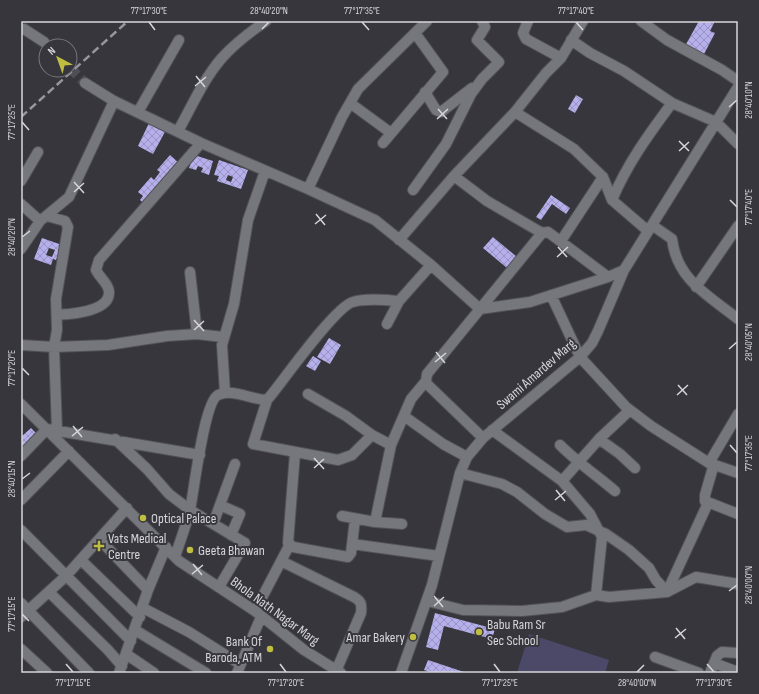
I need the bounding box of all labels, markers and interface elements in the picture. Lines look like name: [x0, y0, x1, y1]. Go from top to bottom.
text: 77°17'30"E: [131, 5, 167, 17]
text: 28°40'20"N: [250, 5, 288, 17]
text: 77°17'35"E: [344, 5, 380, 17]
text: 77°17'40"E: [558, 5, 594, 17]
north arrow: [38, 38, 78, 78]
text: N: [45, 44, 58, 58]
text: 28°40'10"N: [743, 81, 755, 119]
text: 77°17'25"E: [6, 104, 18, 140]
text: 77°17'40"E: [743, 189, 755, 225]
text: 28°40'20"N: [6, 218, 18, 256]
text: 28°40'05"N: [743, 323, 755, 361]
street label: Swami Amardev Marg: [493, 335, 579, 413]
text: 77°17'20"E: [6, 350, 18, 386]
text: 77°17'35"E: [743, 435, 755, 471]
text: 28°40'15"N: [6, 461, 18, 497]
place label: Optical Palace: [151, 510, 217, 527]
marker: Optical Palace: [138, 513, 148, 523]
place label: Vats Medical Centre: [108, 530, 166, 563]
marker: Vats Medical Centre: [93, 540, 105, 552]
place label: Geeta Bhawan: [198, 542, 265, 559]
marker: Geeta Bhawan: [185, 545, 195, 555]
text: 28°40'00"N: [743, 566, 755, 604]
street label: Bhola Nath Nagar Marg: [227, 573, 323, 649]
text: 77°17'15"E: [6, 596, 18, 632]
place label: Babu Ram Sr Sec School: [487, 616, 545, 649]
marker: Babu Ram Sr Sec School: [474, 627, 484, 637]
place label: Amar Bakery: [345, 629, 406, 646]
marker: Amar Bakery: [408, 632, 418, 642]
place label: Bank Of Baroda, ATM: [205, 633, 263, 666]
marker: Bank Of Baroda, ATM: [265, 644, 275, 654]
text: 77°17'15"E: [55, 677, 91, 689]
text: 77°17'20"E: [268, 677, 304, 689]
text: 77°17'25"E: [482, 677, 518, 689]
text: 28°40'00"N: [618, 677, 656, 689]
text: 77°17'30"E: [696, 677, 732, 689]

